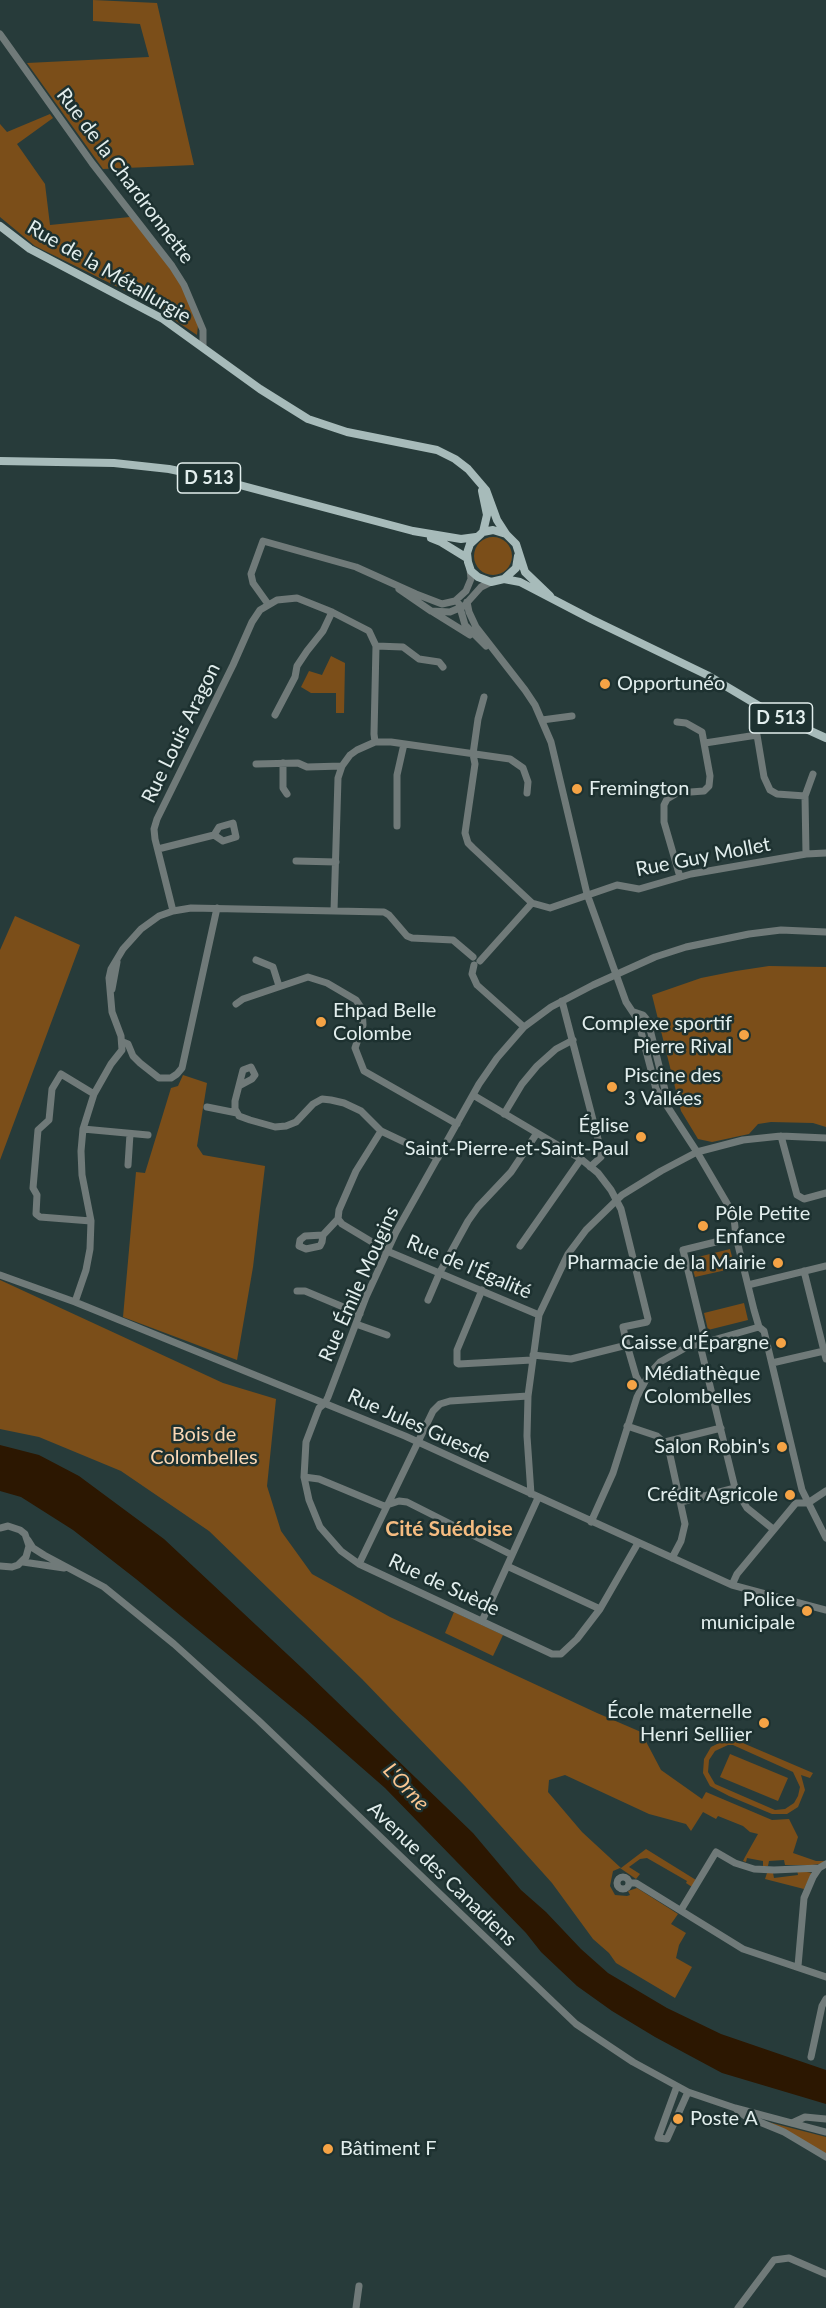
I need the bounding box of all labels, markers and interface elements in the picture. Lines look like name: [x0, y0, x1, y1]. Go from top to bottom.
street label: Rue de la Chardronnette: [51, 84, 199, 268]
street label: Rue de la Métallurgie: [23, 215, 195, 329]
road number: D 513: [178, 463, 240, 493]
street label: Rue Louis Aragon: [137, 659, 225, 807]
place label: Opportunéo: [617, 672, 725, 696]
marker: Opportunéo: [598, 677, 612, 691]
road number: D 513: [750, 703, 812, 733]
place label: Fremington: [589, 777, 689, 801]
marker: Fremington: [570, 782, 584, 796]
street label: Rue Guy Mollet: [634, 832, 772, 882]
place label: Ehpad Belle Colombe: [333, 999, 436, 1046]
place label: Complexe sportif Pierre Rival: [582, 1012, 732, 1059]
marker: Ehpad Belle Colombe: [314, 1015, 328, 1029]
marker: Complexe sportif Pierre Rival: [737, 1028, 751, 1042]
place label: Piscine des 3 Vallées: [624, 1064, 721, 1111]
marker: Piscine des 3 Vallées: [605, 1080, 619, 1094]
place label: Église Saint-Pierre-et-Saint-Paul: [405, 1114, 629, 1161]
marker: Église Saint-Pierre-et-Saint-Paul: [634, 1130, 648, 1144]
place label: Pôle Petite Enfance: [715, 1202, 810, 1249]
street label: Rue Émile Mougins: [314, 1203, 404, 1365]
marker: Pôle Petite Enfance: [696, 1219, 710, 1233]
street label: Rue de l'Égalité: [403, 1230, 535, 1304]
place label: Pharmacie de la Mairie: [567, 1251, 766, 1275]
marker: Pharmacie de la Mairie: [771, 1256, 785, 1270]
place label: Caisse d'Épargne: [621, 1331, 769, 1355]
marker: Caisse d'Épargne: [774, 1336, 788, 1350]
place label: Médiathèque Colombelles: [644, 1362, 760, 1409]
marker: Médiathèque Colombelles: [625, 1378, 639, 1392]
street label: Rue Jules Guesde: [344, 1384, 494, 1468]
park label: Bois de Colombelles: [150, 1423, 258, 1470]
place label: Salon Robin's: [654, 1435, 770, 1459]
marker: Salon Robin's: [775, 1440, 789, 1454]
place label: Crédit Agricole: [647, 1483, 778, 1507]
marker: Crédit Agricole: [783, 1488, 797, 1502]
district label: Cité Suédoise: [385, 1516, 513, 1542]
street label: Rue de Suède: [385, 1549, 503, 1621]
place label: Police municipale: [701, 1588, 795, 1635]
marker: Police municipale: [800, 1604, 814, 1618]
place label: École maternelle Henri Selliier: [607, 1700, 752, 1747]
marker: École maternelle Henri Selliier: [757, 1716, 771, 1730]
water label: L'Orne: [378, 1758, 434, 1816]
street label: Avenue des Canadiens: [363, 1797, 521, 1951]
place label: Poste A: [690, 2107, 758, 2131]
marker: Poste A: [671, 2112, 685, 2126]
place label: Bâtiment F: [340, 2137, 437, 2161]
marker: Bâtiment F: [321, 2142, 335, 2156]

